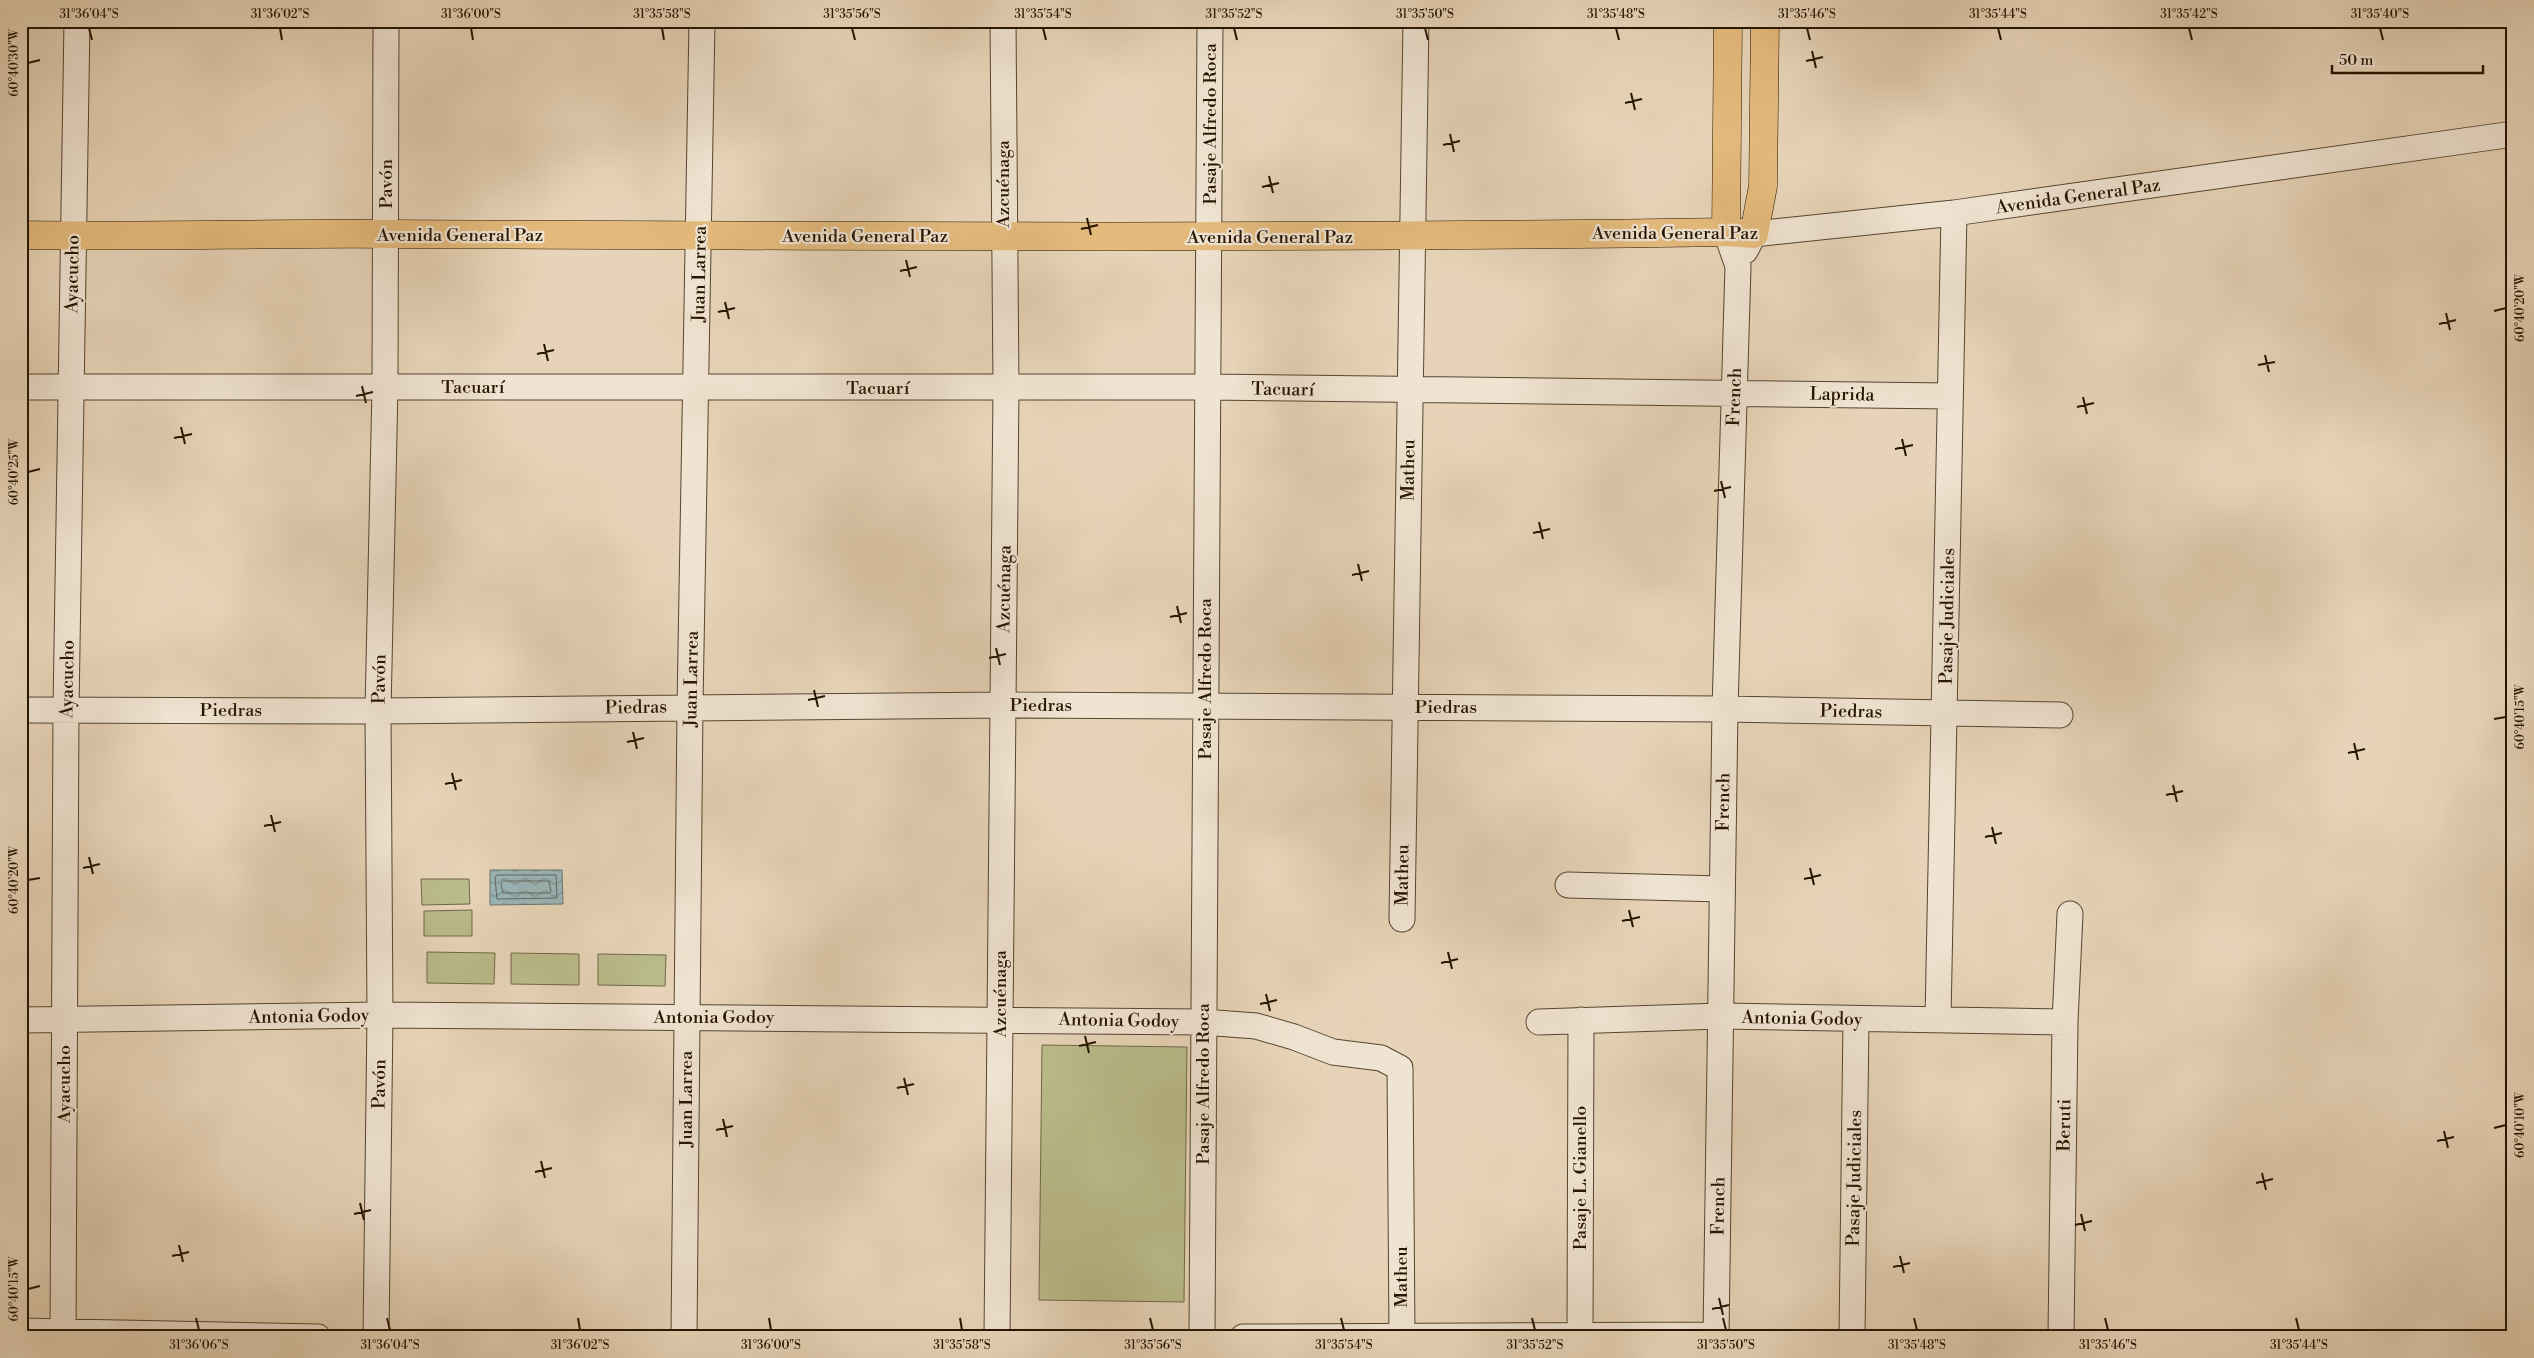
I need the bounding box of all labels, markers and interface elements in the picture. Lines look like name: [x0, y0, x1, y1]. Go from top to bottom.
text: 31°36'04"S: [59, 7, 119, 22]
text: 31°36'02"S: [251, 7, 309, 22]
text: 31°36'00"S: [441, 7, 501, 22]
text: 31°35'58"S: [633, 7, 691, 22]
text: 31°35'56"S: [823, 7, 881, 22]
text: 31°35'54"S: [1014, 7, 1072, 22]
text: 31°35'52"S: [1206, 7, 1263, 22]
text: 31°35'50"S: [1396, 7, 1454, 22]
text: 31°35'48"S: [1587, 7, 1645, 22]
text: 31°35'46"S: [1778, 7, 1836, 22]
text: 31°35'44"S: [1969, 7, 2027, 22]
text: 31°35'42"S: [2160, 7, 2218, 22]
text: 31°35'40"S: [2351, 7, 2409, 22]
text: 60°40'30"W: [7, 28, 22, 97]
street label: Pasaje Alfredo Roca: [1199, 42, 1222, 205]
scale bar: [2332, 42, 2483, 74]
text: 50 m: [2339, 51, 2373, 70]
street label: Azcuénaga: [992, 139, 1015, 229]
street label: Pavón: [375, 159, 398, 209]
street label: Avenida General Paz: [1993, 174, 2162, 220]
street label: Avenida General Paz: [1591, 222, 1758, 245]
street label: Avenida General Paz: [376, 224, 543, 247]
street label: Juan Larrea: [687, 225, 712, 323]
street label: Avenida General Paz: [781, 225, 948, 248]
street label: Avenida General Paz: [1186, 226, 1353, 249]
street label: Ayacucho: [60, 235, 85, 314]
text: 60°40'20"W: [2513, 273, 2528, 342]
street label: French: [1722, 367, 1747, 427]
street label: Tacuarí: [441, 376, 506, 399]
street label: Tacuarí: [846, 377, 911, 400]
street label: Tacuarí: [1251, 377, 1316, 402]
street label: Laprida: [1809, 382, 1875, 407]
text: 60°40'25"W: [7, 438, 22, 505]
street label: Matheu: [1396, 438, 1421, 501]
street label: Azcuénaga: [992, 544, 1017, 634]
street label: Pasaje Judiciales: [1935, 547, 1960, 685]
street label: Pasaje Alfredo Roca: [1194, 597, 1217, 760]
street label: Juan Larrea: [679, 630, 704, 728]
street label: Ayacucho: [55, 640, 80, 719]
street label: Pavón: [368, 654, 391, 704]
text: 60°40'15"W: [2513, 683, 2528, 749]
street label: Piedras: [1010, 694, 1072, 717]
street label: Piedras: [605, 695, 667, 720]
street label: Piedras: [1415, 696, 1477, 719]
street label: Piedras: [200, 699, 262, 722]
street label: Piedras: [1820, 699, 1882, 724]
street label: French: [1711, 772, 1736, 832]
street label: Matheu: [1390, 843, 1415, 906]
text: 60°40'20"W: [7, 845, 22, 914]
street label: Azcuénaga: [989, 949, 1012, 1039]
street label: Pasaje Alfredo Roca: [1192, 1002, 1215, 1165]
street label: Antonia Godoy: [247, 1004, 370, 1029]
street label: Antonia Godoy: [653, 1006, 775, 1029]
street label: Antonia Godoy: [1740, 1006, 1863, 1031]
street label: Antonia Godoy: [1057, 1008, 1180, 1033]
street label: Ayacucho: [53, 1045, 76, 1124]
street label: Juan Larrea: [675, 1050, 698, 1148]
street label: Pavón: [368, 1059, 391, 1109]
text: 60°40'10"W: [2513, 1091, 2528, 1158]
street label: Beruti: [2053, 1098, 2076, 1153]
street label: Pasaje L. Gianello: [1569, 1106, 1592, 1250]
street label: Pasaje Judiciales: [1842, 1109, 1867, 1247]
street label: French: [1706, 1176, 1731, 1236]
street label: Matheu: [1390, 1245, 1413, 1308]
text: 60°40'15"W: [7, 1255, 22, 1321]
text: 31°36'06"S: [169, 1338, 229, 1353]
text: 31°36'04"S: [360, 1338, 420, 1353]
text: 31°36'02"S: [551, 1338, 609, 1353]
text: 31°36'00"S: [741, 1338, 801, 1353]
text: 31°35'58"S: [933, 1338, 991, 1353]
text: 31°35'56"S: [1124, 1338, 1182, 1353]
text: 31°35'54"S: [1315, 1338, 1373, 1353]
text: 31°35'52"S: [1507, 1338, 1564, 1353]
text: 31°35'50"S: [1697, 1338, 1755, 1353]
text: 31°35'48"S: [1888, 1338, 1946, 1353]
text: 31°35'46"S: [2079, 1338, 2137, 1353]
text: 31°35'44"S: [2270, 1338, 2328, 1353]

